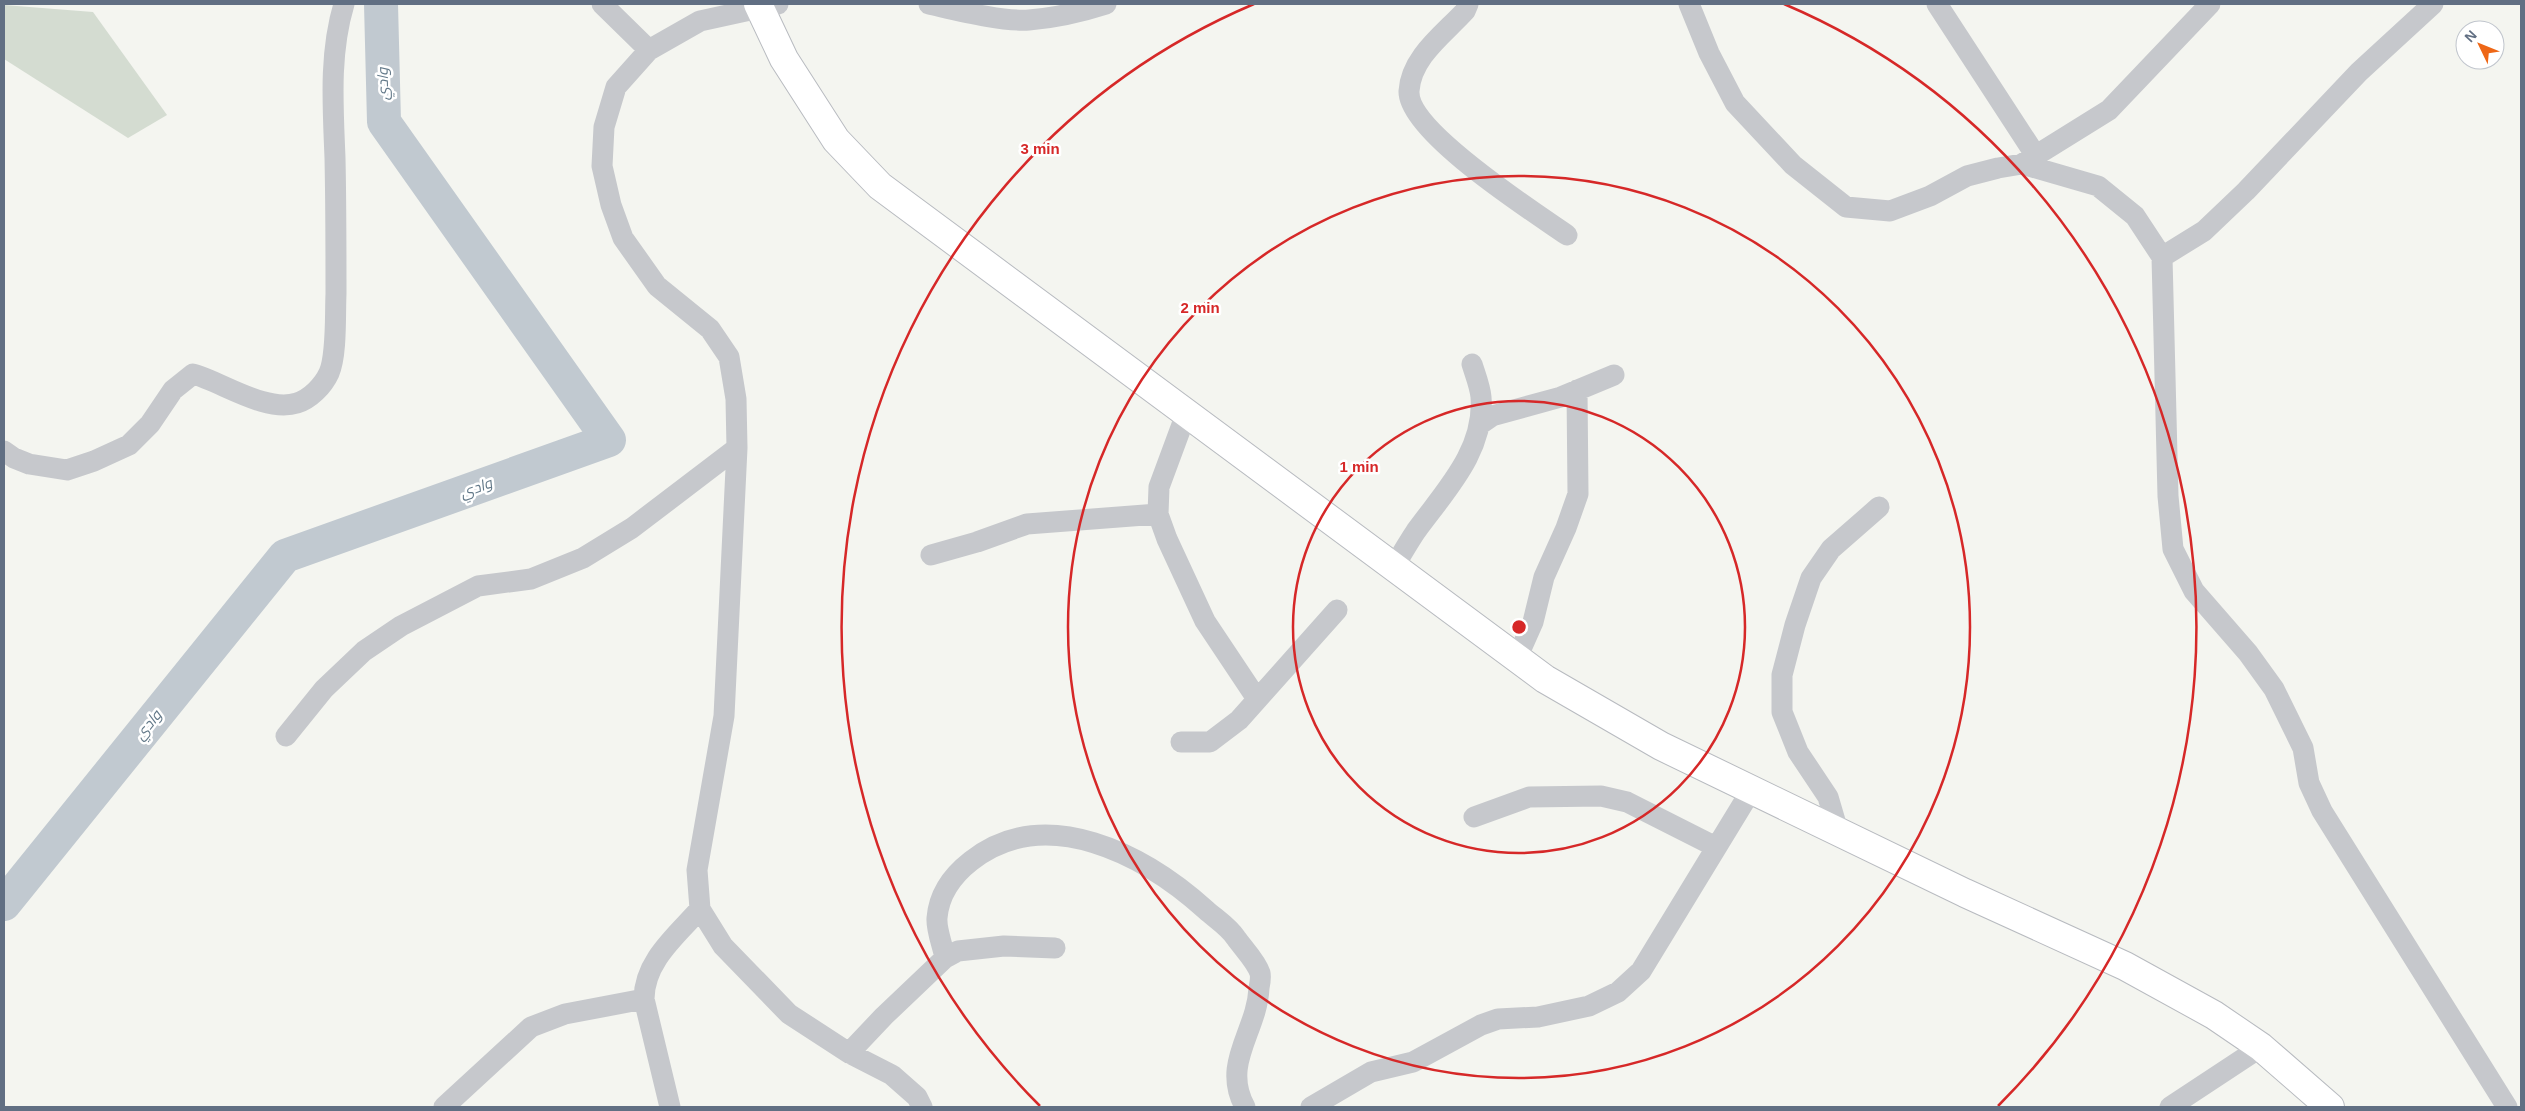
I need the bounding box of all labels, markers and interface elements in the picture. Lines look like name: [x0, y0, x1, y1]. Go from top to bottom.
north arrow: [2455, 20, 2505, 70]
text: N: [2461, 27, 2480, 45]
water label: وادي: [374, 67, 395, 101]
text: 3 min: [1020, 140, 1060, 157]
text: 2 min: [1180, 299, 1220, 316]
text: 1 min: [1339, 458, 1379, 475]
water label: وادي: [457, 474, 496, 505]
centre of rings: [1510, 618, 1528, 636]
water label: وادي: [131, 706, 168, 745]

